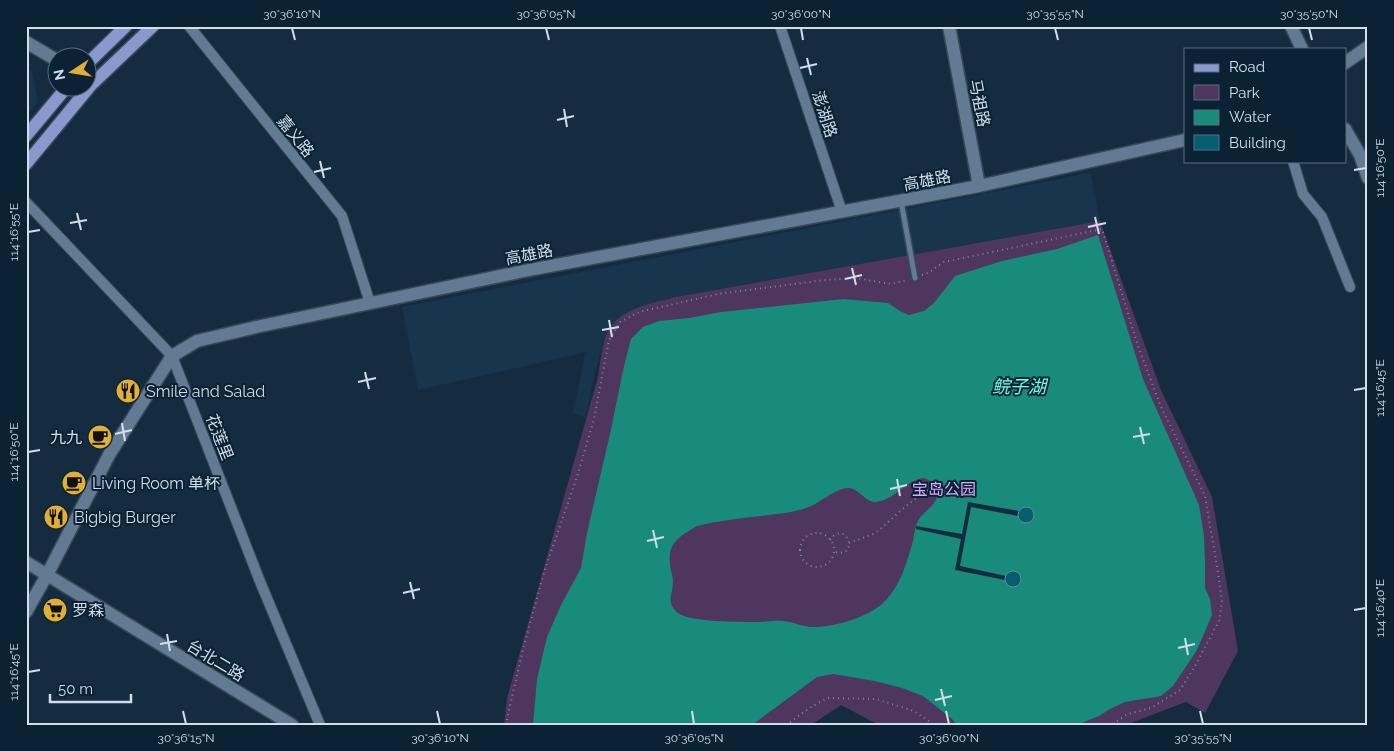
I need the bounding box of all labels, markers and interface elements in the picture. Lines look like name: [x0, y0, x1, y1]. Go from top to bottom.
text: 30°36'10"N: [263, 7, 321, 21]
text: 30°36'05"N: [516, 7, 576, 21]
text: 30°36'00"N: [771, 7, 831, 21]
text: 30°35'55"N: [1026, 7, 1084, 21]
text: 30°35'50"N: [1280, 7, 1338, 21]
north arrow: [48, 48, 98, 98]
legend: [1184, 48, 1346, 162]
text: Road: [1229, 58, 1265, 76]
text: N: [50, 68, 68, 82]
street label: 马祖路: [966, 78, 993, 128]
text: Park: [1229, 84, 1260, 102]
street label: 澎湖路: [808, 88, 841, 140]
text: Water: [1229, 108, 1272, 126]
street label: 嘉义路: [273, 112, 318, 161]
text: Building: [1229, 134, 1286, 152]
text: 114°16'50"E: [1373, 138, 1387, 198]
street label: 高雄路: [902, 167, 952, 194]
text: 114°16'55"E: [7, 203, 21, 261]
street label: 高雄路: [504, 241, 554, 268]
text: 114°16'45"E: [1373, 359, 1387, 417]
water label: 鲩子湖: [992, 376, 1049, 397]
restaurant icon: Smile and Salad: [115, 378, 141, 404]
place label: Smile and Salad: [146, 382, 265, 401]
street label: 花莲里: [202, 411, 237, 463]
text: 114°16'50"E: [7, 422, 21, 482]
cafe icon: 九九: [87, 424, 113, 450]
place label: 九九: [50, 428, 82, 447]
cafe icon: Living Room 单杯: [61, 470, 87, 496]
place label: Living Room 单杯: [92, 474, 220, 493]
park label: 宝岛公园: [912, 480, 976, 499]
restaurant icon: Bigbig Burger: [43, 504, 69, 530]
place label: Bigbig Burger: [74, 508, 176, 527]
text: 114°16'40"E: [1373, 579, 1387, 637]
supermarket icon: 罗森: [42, 597, 68, 623]
place label: 罗森: [72, 601, 104, 620]
street label: 台北二路: [183, 636, 248, 685]
text: 114°16'45"E: [7, 643, 21, 701]
scale bar: [50, 671, 131, 703]
text: 50 m: [58, 680, 93, 698]
text: 30°36'15"N: [158, 731, 214, 745]
text: 30°36'10"N: [411, 731, 469, 745]
text: 30°36'05"N: [664, 731, 724, 745]
text: 30°36'00"N: [919, 731, 979, 745]
text: 30°35'55"N: [1174, 731, 1232, 745]

